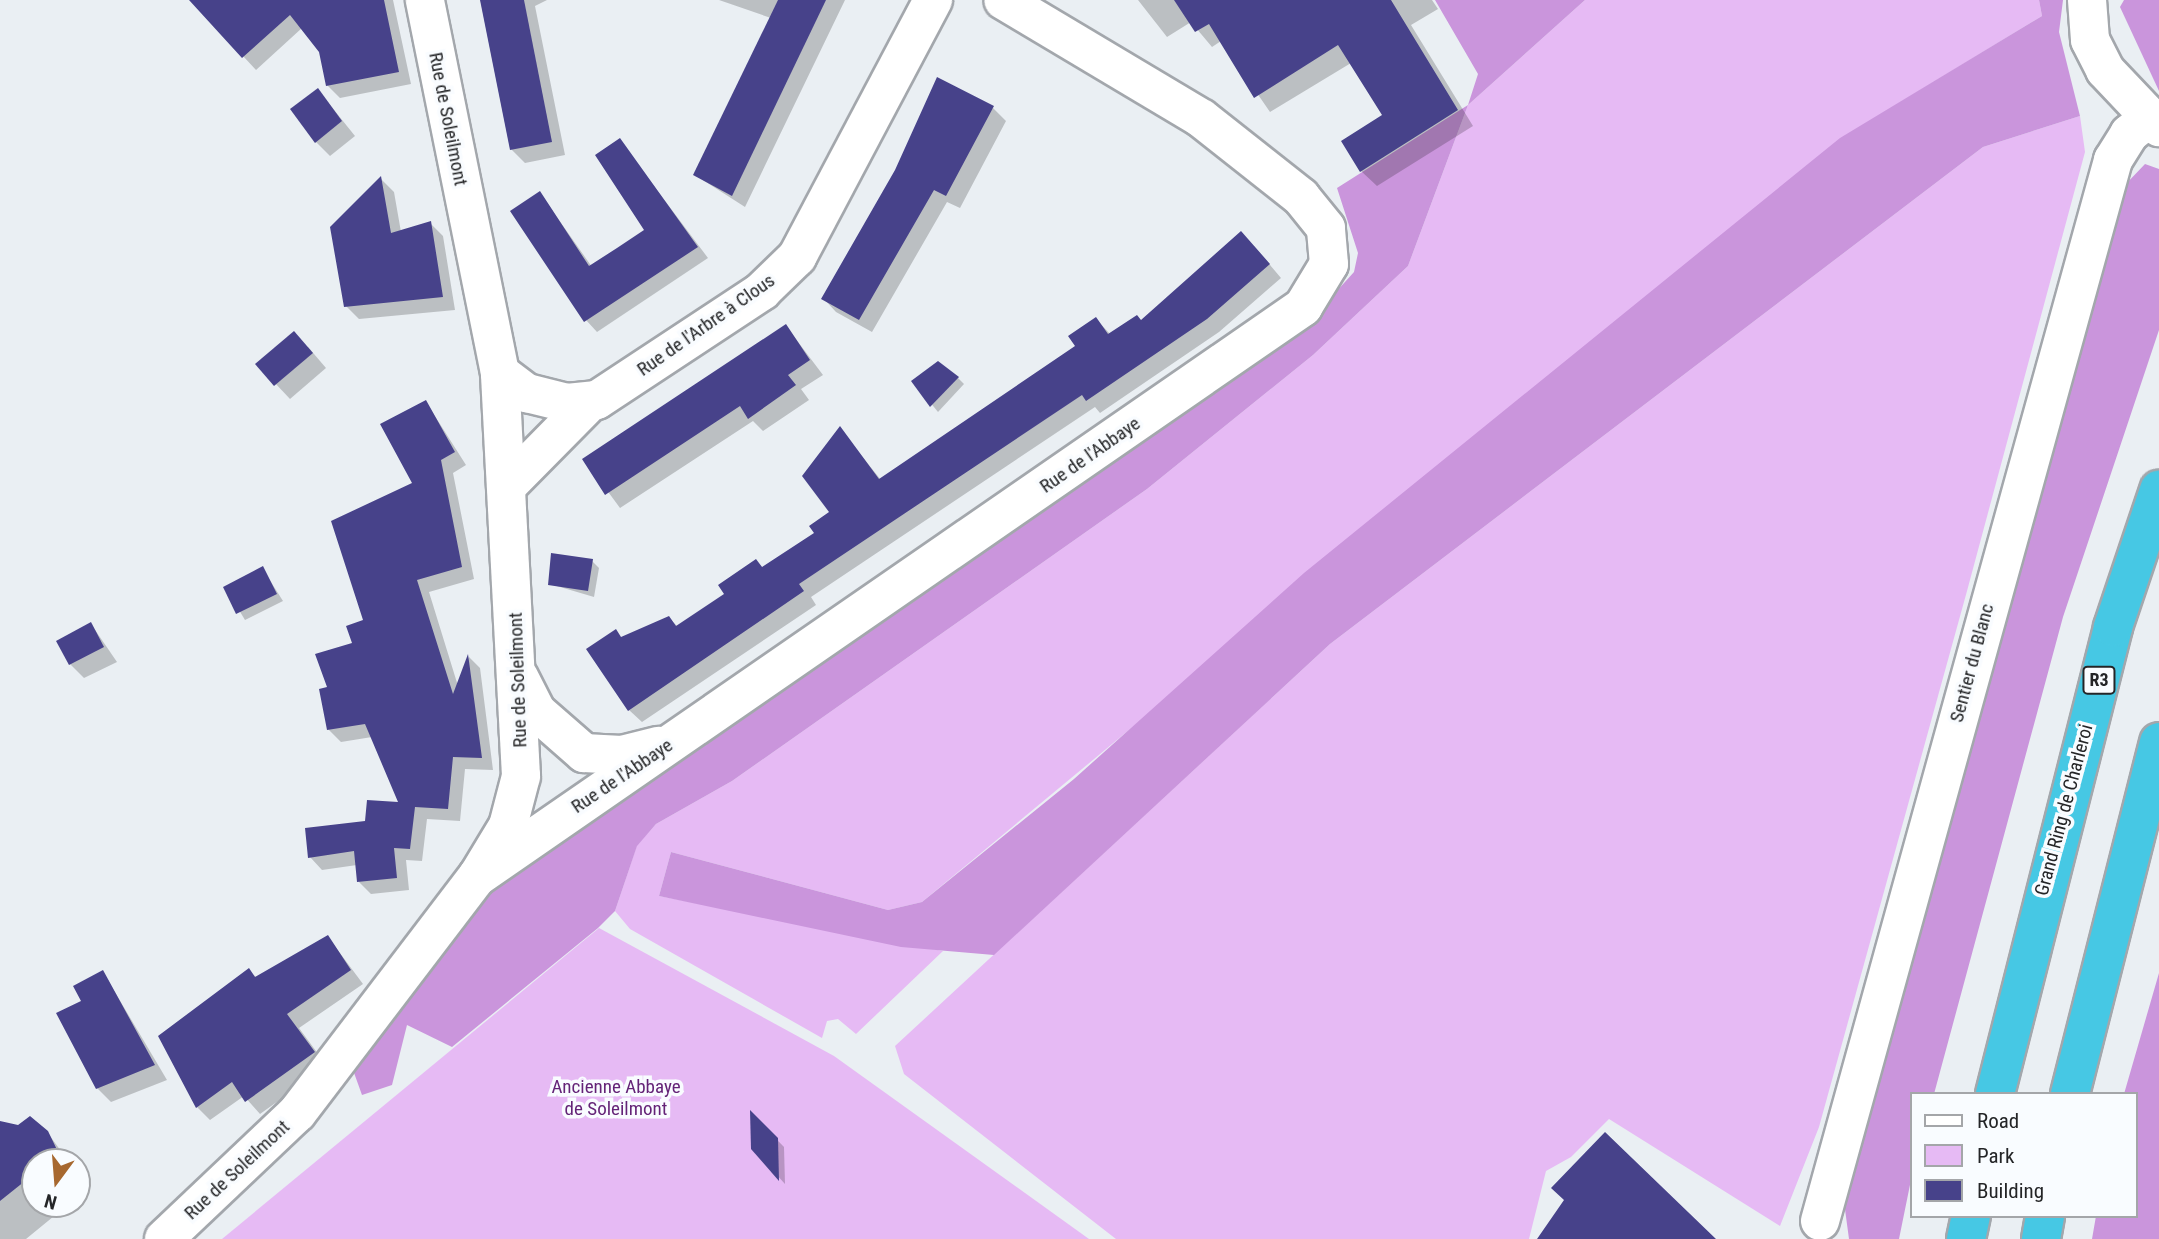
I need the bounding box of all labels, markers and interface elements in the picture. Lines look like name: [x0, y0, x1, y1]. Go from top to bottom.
street label: Rue de Soleilmont: [424, 50, 472, 188]
street label: Rue de l'Arbre à Clous: [633, 269, 779, 381]
street label: Rue de l'Abbaye: [1035, 412, 1145, 498]
street label: Sentier du Blanc: [1945, 601, 1999, 725]
street label: Rue de Soleilmont: [504, 612, 532, 748]
road number: R3: [2082, 666, 2116, 694]
street label: Grand Ring de Charleroi: [2030, 722, 2098, 898]
street label: Rue de l'Abbaye: [567, 734, 677, 818]
park label: Ancienne Abbaye de Soleilmont: [551, 1076, 681, 1120]
legend: [1910, 1092, 2138, 1218]
text: Road: [1977, 1109, 2019, 1133]
street label: Rue de Soleilmont: [180, 1116, 294, 1224]
text: Park: [1977, 1144, 2014, 1168]
north arrow: [21, 1148, 91, 1218]
text: Building: [1977, 1179, 2044, 1203]
text: N: [42, 1189, 59, 1214]

